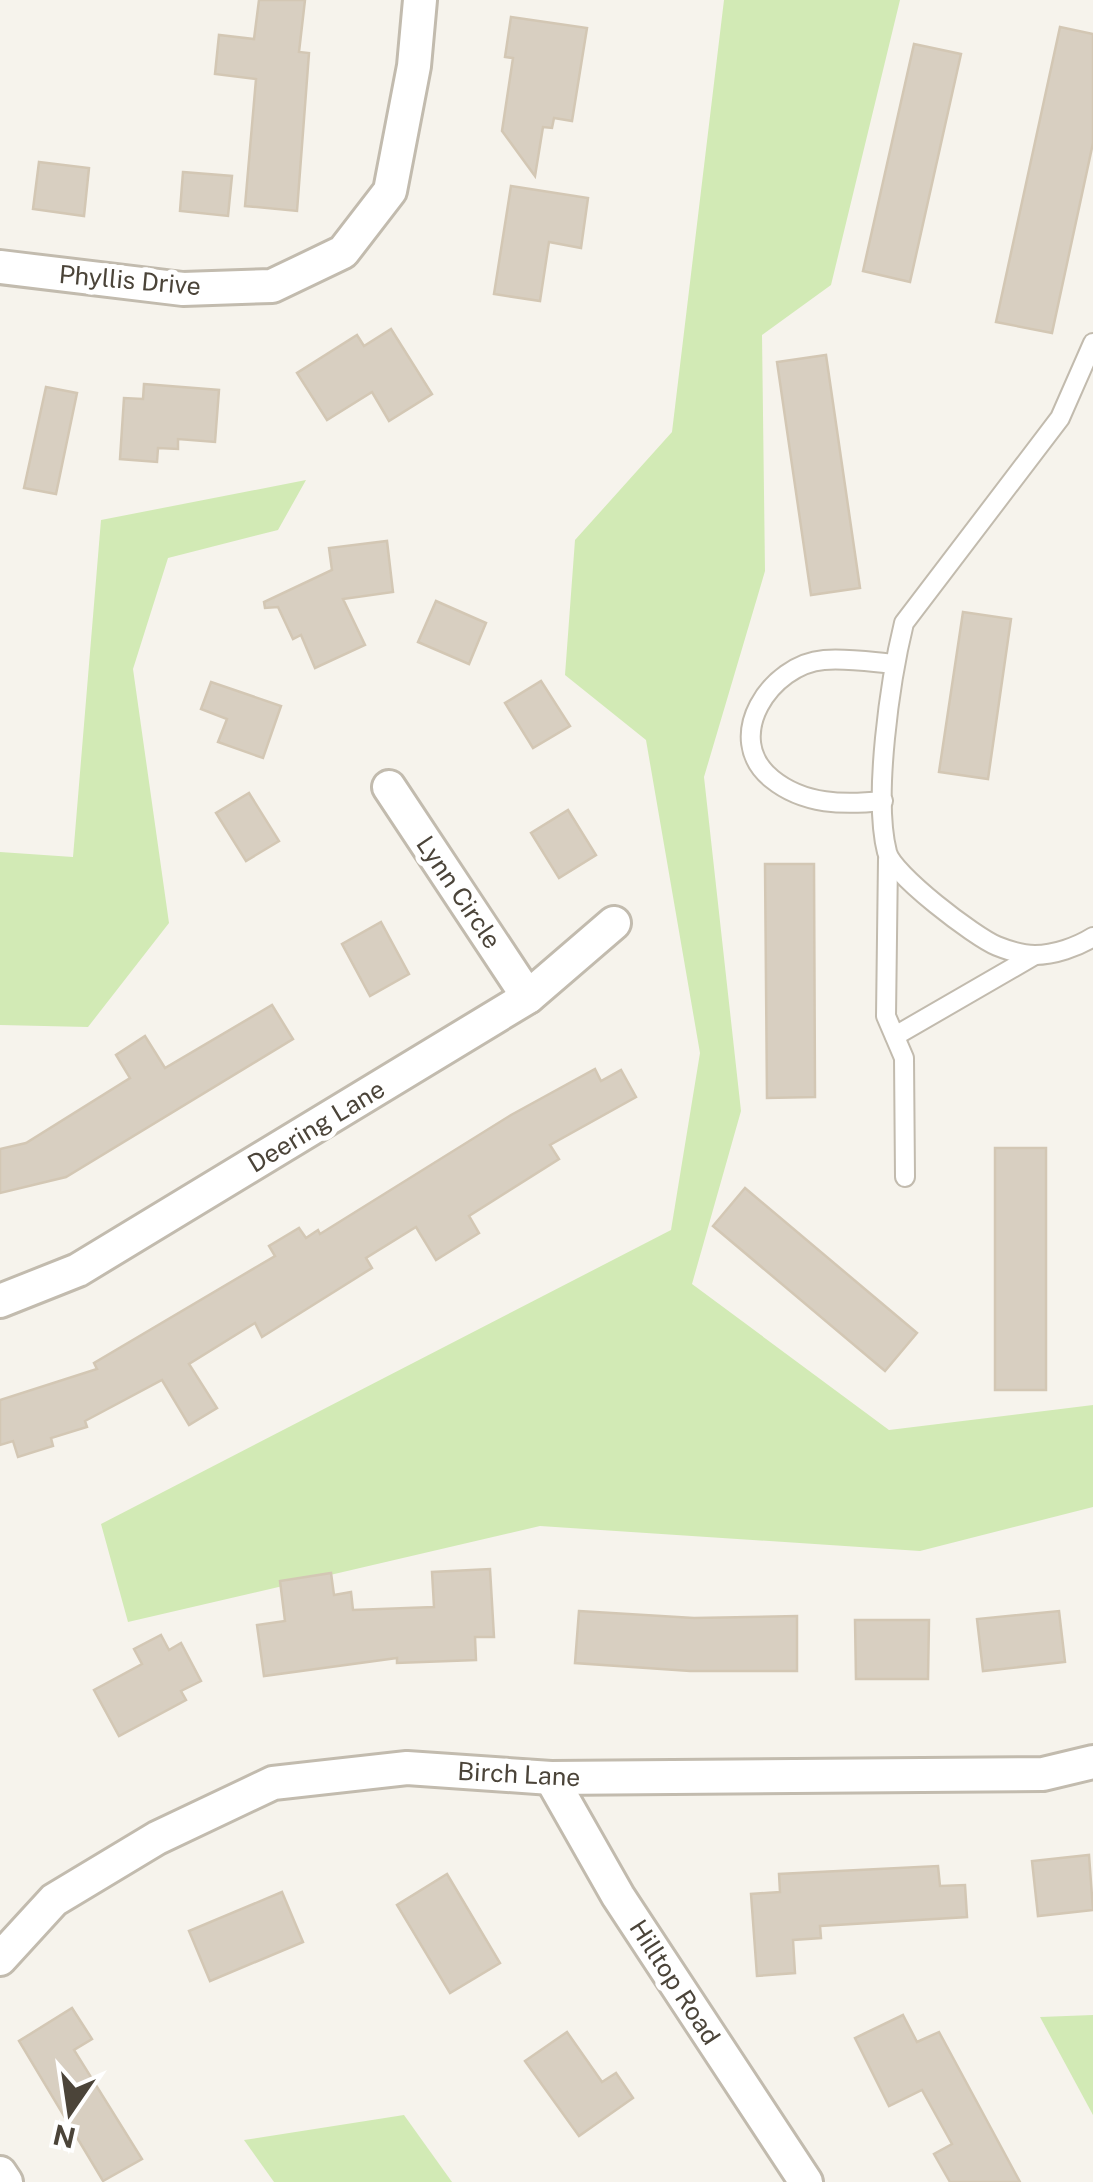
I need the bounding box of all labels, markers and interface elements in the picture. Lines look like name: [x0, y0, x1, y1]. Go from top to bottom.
street label: Phyllis Drive: [58, 259, 202, 301]
street label: Lynn Circle: [410, 830, 508, 954]
street label: Deering Lane: [242, 1073, 390, 1179]
street label: Birch Lane: [457, 1756, 581, 1792]
street label: Hilltop Road: [624, 1914, 726, 2050]
north arrow: [20, 2062, 120, 2162]
text: N: [50, 2118, 79, 2155]

